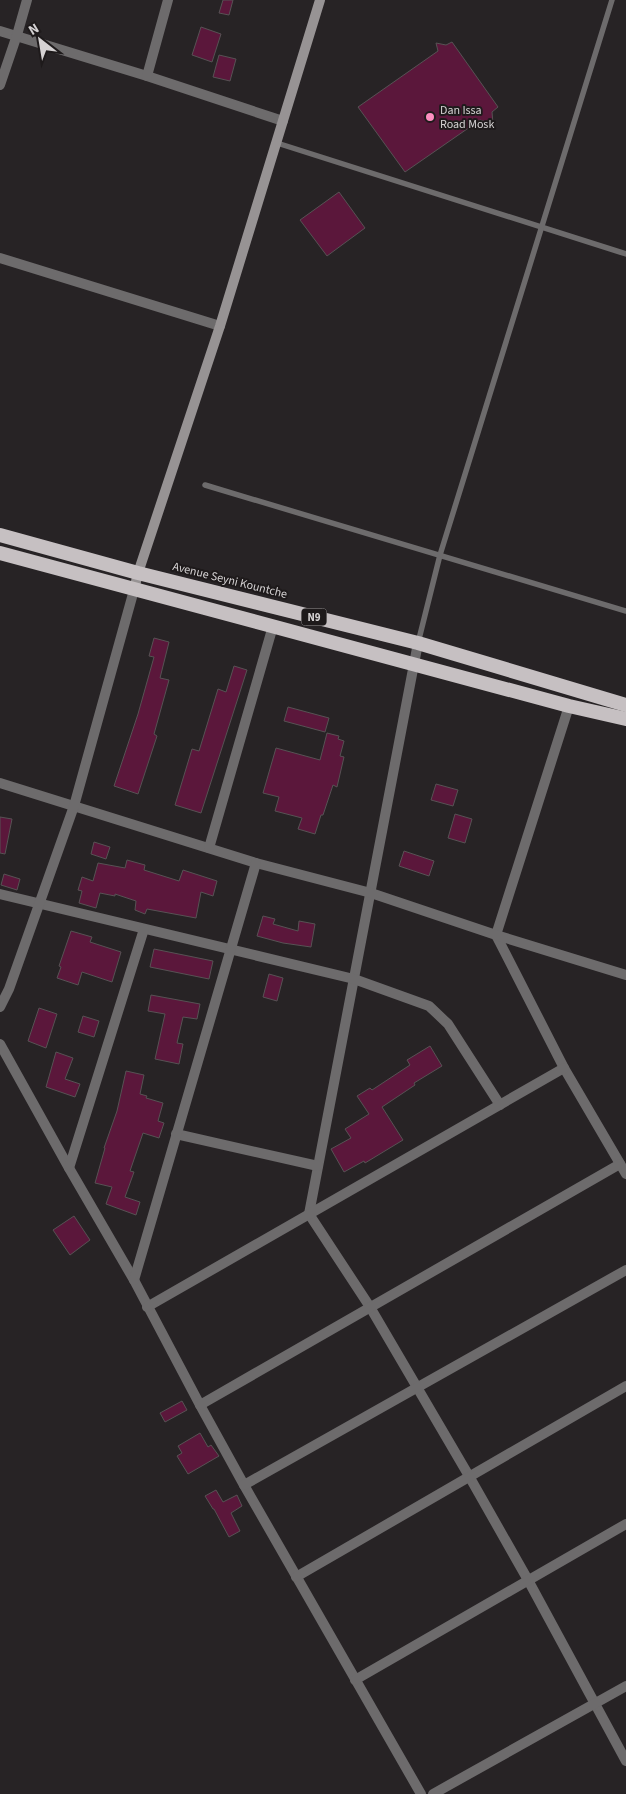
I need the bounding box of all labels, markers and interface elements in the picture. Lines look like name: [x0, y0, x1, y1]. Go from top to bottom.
north arrow: [15, 15, 65, 65]
text: N: [25, 19, 43, 41]
place label: Dan Issa Road Mosk: [440, 102, 494, 133]
marker: Dan Issa Road Mosk: [424, 111, 436, 123]
street label: Avenue Seyni Kountche: [171, 558, 289, 603]
road number: N9: [302, 608, 326, 626]

